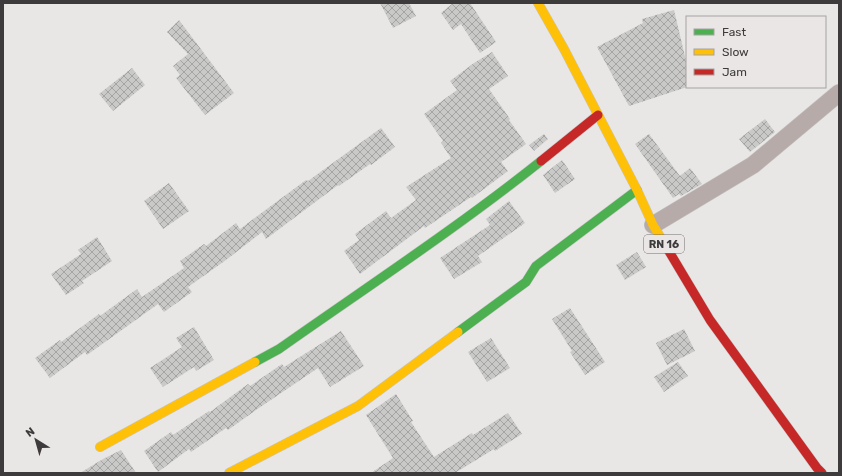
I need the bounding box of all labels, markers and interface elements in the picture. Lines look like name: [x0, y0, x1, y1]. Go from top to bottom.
legend: [686, 16, 826, 88]
text: Fast: [722, 25, 746, 39]
text: Slow: [722, 45, 749, 59]
text: Jam: [722, 65, 747, 79]
road number: RN 16: [644, 235, 684, 253]
north arrow: [16, 420, 56, 460]
text: N: [23, 425, 37, 440]

